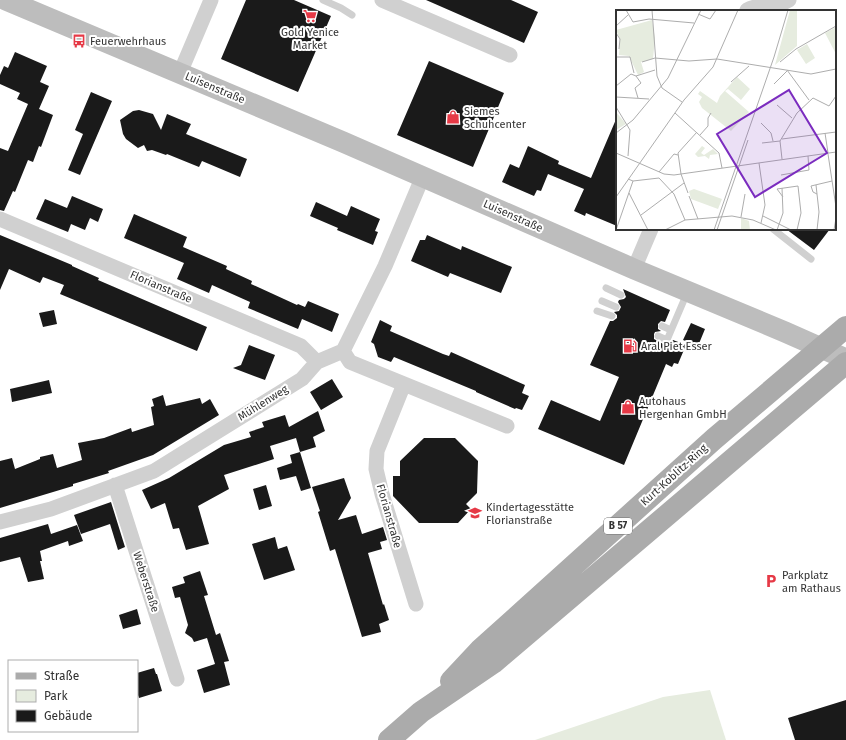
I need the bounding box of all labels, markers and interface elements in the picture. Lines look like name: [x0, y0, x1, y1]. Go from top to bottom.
supermarket icon: Gold Yenice Market: [302, 8, 318, 24]
inset map: [616, 10, 836, 230]
place label: Gold Yenice Market: [281, 26, 339, 52]
bus stop icon: Feuerwehrhaus: [71, 33, 87, 49]
place label: Feuerwehrhaus: [90, 35, 166, 48]
street label: Luisenstraße: [183, 70, 247, 106]
place label: Siemes Schuhcenter: [464, 105, 527, 131]
shop icon: Siemes Schuhcenter: [445, 109, 461, 125]
street label: Luisenstraße: [481, 197, 545, 235]
street label: Florianstraße: [128, 268, 194, 306]
fuel station icon: Aral Piet Esser: [622, 338, 638, 354]
place label: Aral Piet Esser: [641, 340, 713, 353]
street label: Mühlenweg: [236, 382, 291, 424]
place label: Autohaus Hergenhan GmbH: [639, 395, 727, 421]
shop icon: Autohaus Hergenhan GmbH: [620, 399, 636, 415]
street label: Kurt-Koblitz-Ring: [638, 441, 710, 508]
street label: Florianstraße: [374, 482, 404, 550]
place label: Kindertagesstätte Florianstraße: [486, 501, 574, 527]
school or university icon: Kindertagesstätte Florianstraße: [467, 505, 483, 521]
road number: B 57: [604, 518, 632, 534]
street label: Weberstraße: [130, 550, 162, 614]
place label: Parkplatz am Rathaus: [782, 569, 841, 595]
parking icon: Parkplatz am Rathaus: [763, 573, 779, 589]
legend: [8, 660, 138, 732]
text: Straße: [44, 669, 79, 683]
text: Park: [44, 689, 68, 703]
text: Gebäude: [44, 709, 92, 723]

